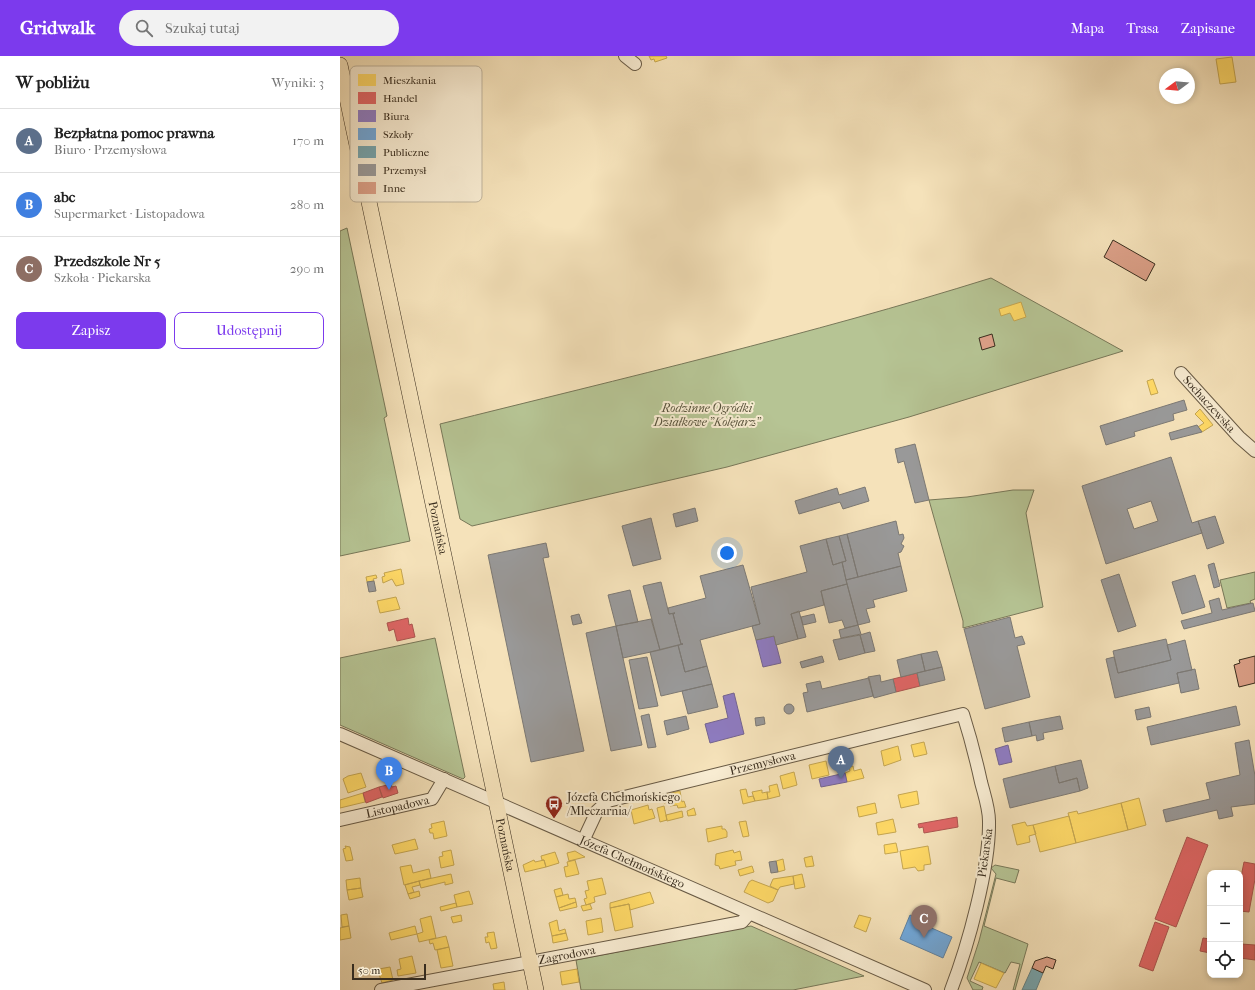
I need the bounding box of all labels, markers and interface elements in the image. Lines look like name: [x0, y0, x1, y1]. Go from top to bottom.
search box: [119, 10, 399, 46]
text: Gridwalk: [20, 17, 95, 39]
icon: search: [133, 17, 155, 39]
text: Szukaj tutaj: [165, 19, 239, 37]
text: Mapa: [1071, 20, 1104, 37]
text: Trasa: [1126, 20, 1159, 37]
text: Zapisane: [1181, 20, 1235, 37]
legend: [350, 66, 482, 202]
north arrow: [1159, 68, 1195, 104]
text: W pobliżu: [16, 72, 90, 92]
text: Mieszkania: [383, 74, 437, 87]
text: Wyniki: 3: [271, 75, 324, 90]
text: Handel: [383, 92, 418, 105]
text: Biura: [383, 110, 410, 123]
text: Bezpłatna pomoc prawna: [54, 124, 215, 142]
text: Szkoły: [383, 128, 414, 141]
text: A: [25, 133, 33, 148]
text: 170 m: [292, 133, 324, 148]
text: Biuro · Przemysłowa: [54, 142, 167, 157]
text: Publiczne: [383, 146, 430, 159]
text: Przemysł: [383, 164, 427, 177]
text: Inne: [383, 182, 406, 195]
text: abc: [54, 188, 75, 206]
text: B: [25, 197, 33, 212]
text: 280 m: [290, 197, 324, 212]
text: Supermarket · Listopadowa: [54, 206, 205, 221]
text: Przedszkole Nr 5: [54, 252, 161, 270]
text: C: [25, 261, 33, 276]
text: 290 m: [290, 261, 324, 276]
text: Szkoła · Piekarska: [54, 270, 151, 285]
button: Zapisz: [16, 312, 166, 349]
button: Udostępnij: [174, 312, 324, 349]
street label: Sochaczewska: [1180, 373, 1239, 436]
park label: Rodzinne Ogródki Działkowe "Kolejarz": [653, 401, 762, 429]
street label: Poznańska: [426, 500, 451, 556]
your location: [717, 543, 737, 563]
pin: A: [828, 746, 854, 779]
street label: Przemysłowa: [728, 748, 797, 778]
pin: B: [376, 757, 402, 790]
place label: Józefa Chełmońskiego /Mleczarnia/: [566, 790, 680, 818]
street label: Listopadowa: [365, 793, 431, 821]
bus stop icon: Józefa Chełmońskiego /Mleczarnia/: [544, 794, 564, 819]
street label: Poznańska: [493, 817, 518, 873]
street label: Piekarska: [975, 827, 995, 878]
street label: Józefa Chełmońskiego: [577, 832, 687, 891]
map controls: [1207, 870, 1243, 978]
button: +: [1207, 870, 1243, 906]
pin: C: [911, 905, 937, 938]
button: −: [1207, 906, 1243, 942]
button: locate: [1207, 942, 1243, 978]
street label: Zagrodowa: [537, 943, 597, 967]
scale bar: [352, 962, 426, 981]
text: 50 m: [358, 964, 380, 977]

